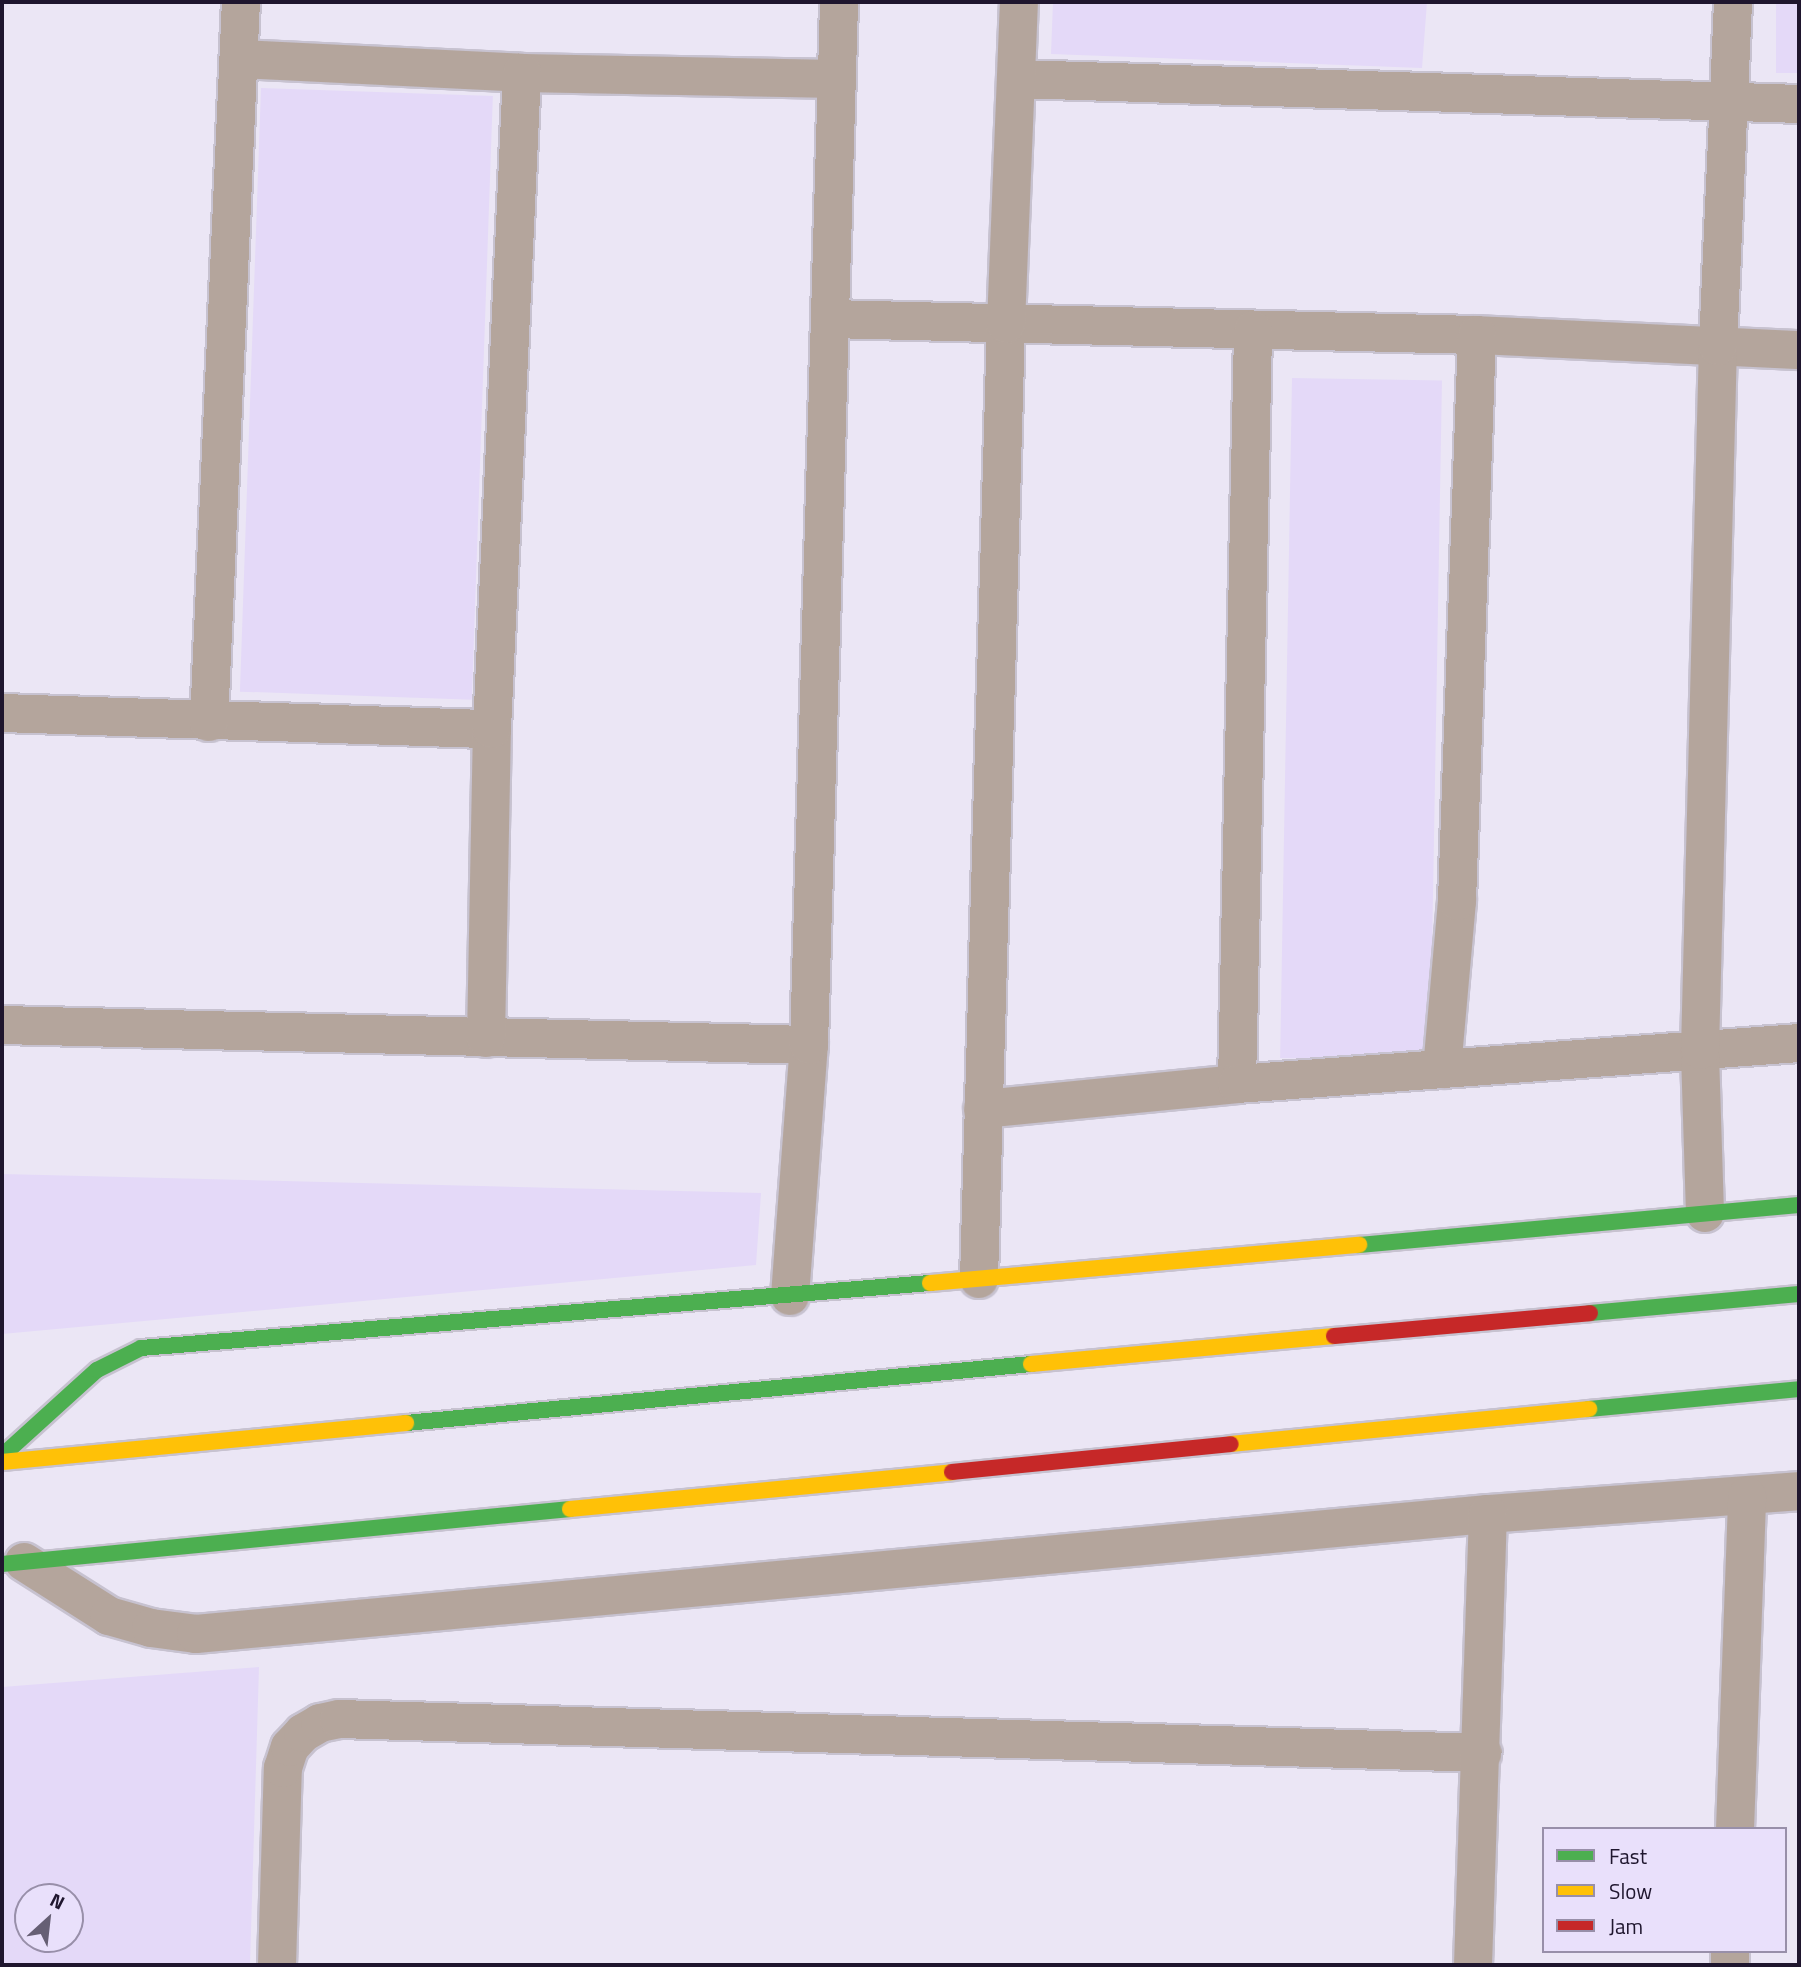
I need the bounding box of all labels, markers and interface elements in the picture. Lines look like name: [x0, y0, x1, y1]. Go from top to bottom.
legend: [1542, 1827, 1787, 1953]
text: Fast: [1609, 1840, 1647, 1872]
text: Slow: [1609, 1875, 1652, 1907]
north arrow: [14, 1883, 84, 1953]
text: N: [45, 1885, 70, 1917]
text: Jam: [1609, 1910, 1643, 1942]

